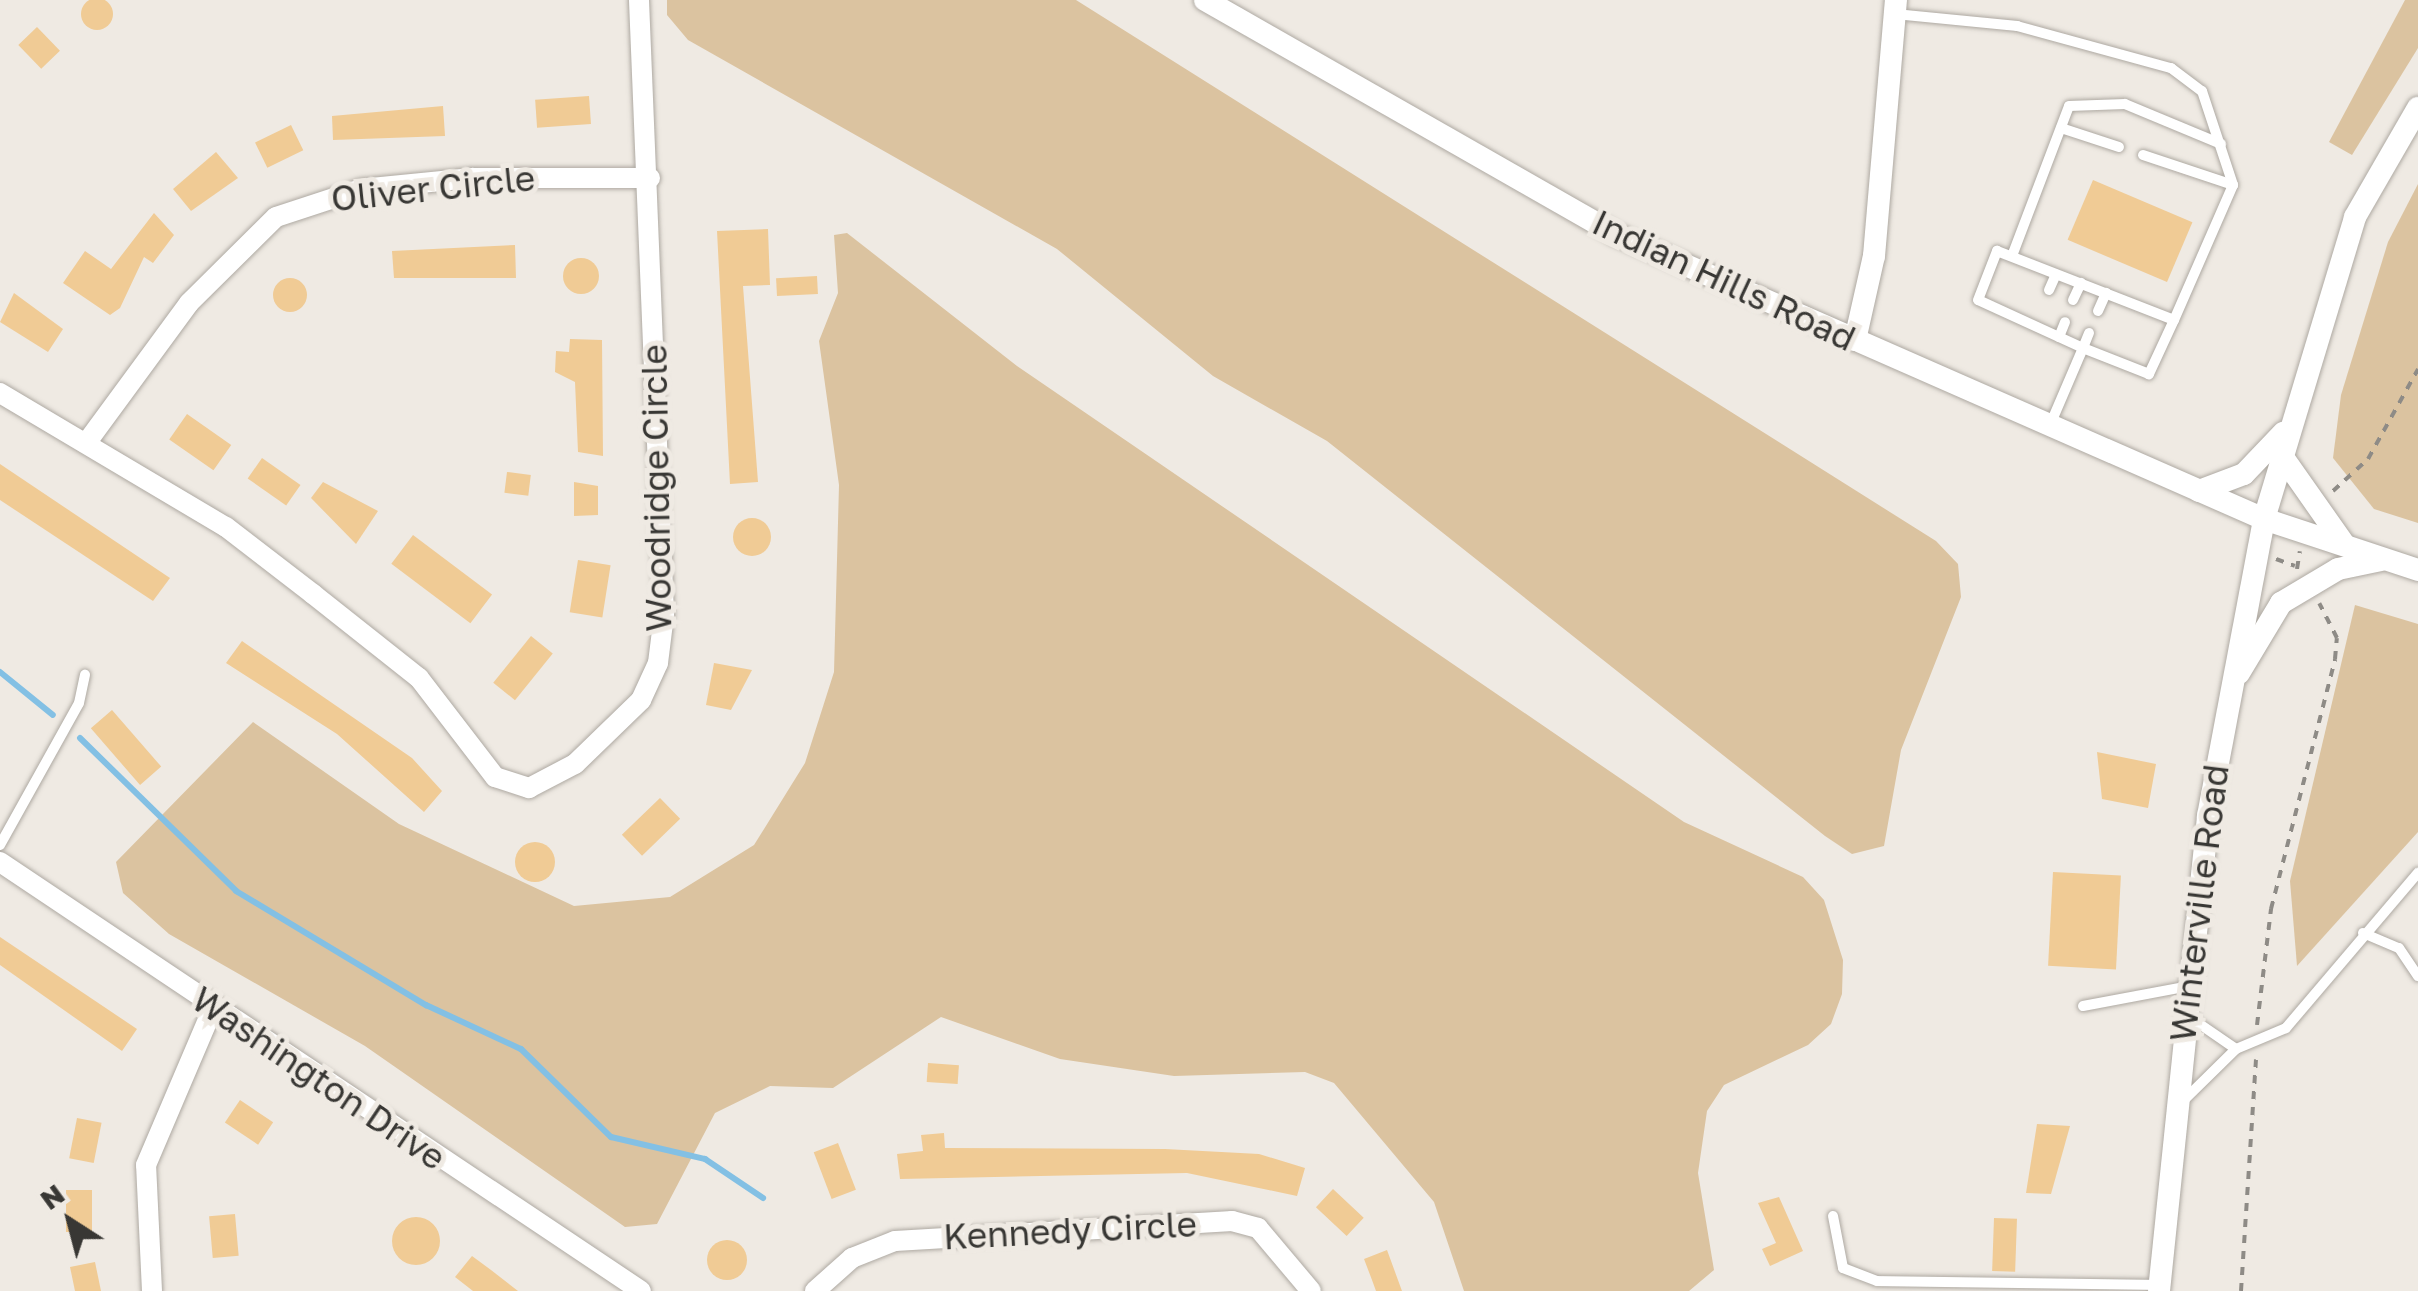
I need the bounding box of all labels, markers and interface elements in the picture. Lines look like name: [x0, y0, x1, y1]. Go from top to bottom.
street label: Oliver Circle: [329, 156, 537, 220]
street label: Indian Hills Road: [1586, 201, 1862, 359]
street label: Woodridge Circle: [632, 344, 680, 632]
street label: Winterville Road: [2161, 762, 2237, 1044]
street label: Washington Drive: [184, 978, 454, 1178]
north arrow: [20, 1171, 120, 1271]
text: N: [34, 1177, 70, 1216]
street label: Kennedy Circle: [942, 1202, 1198, 1258]

